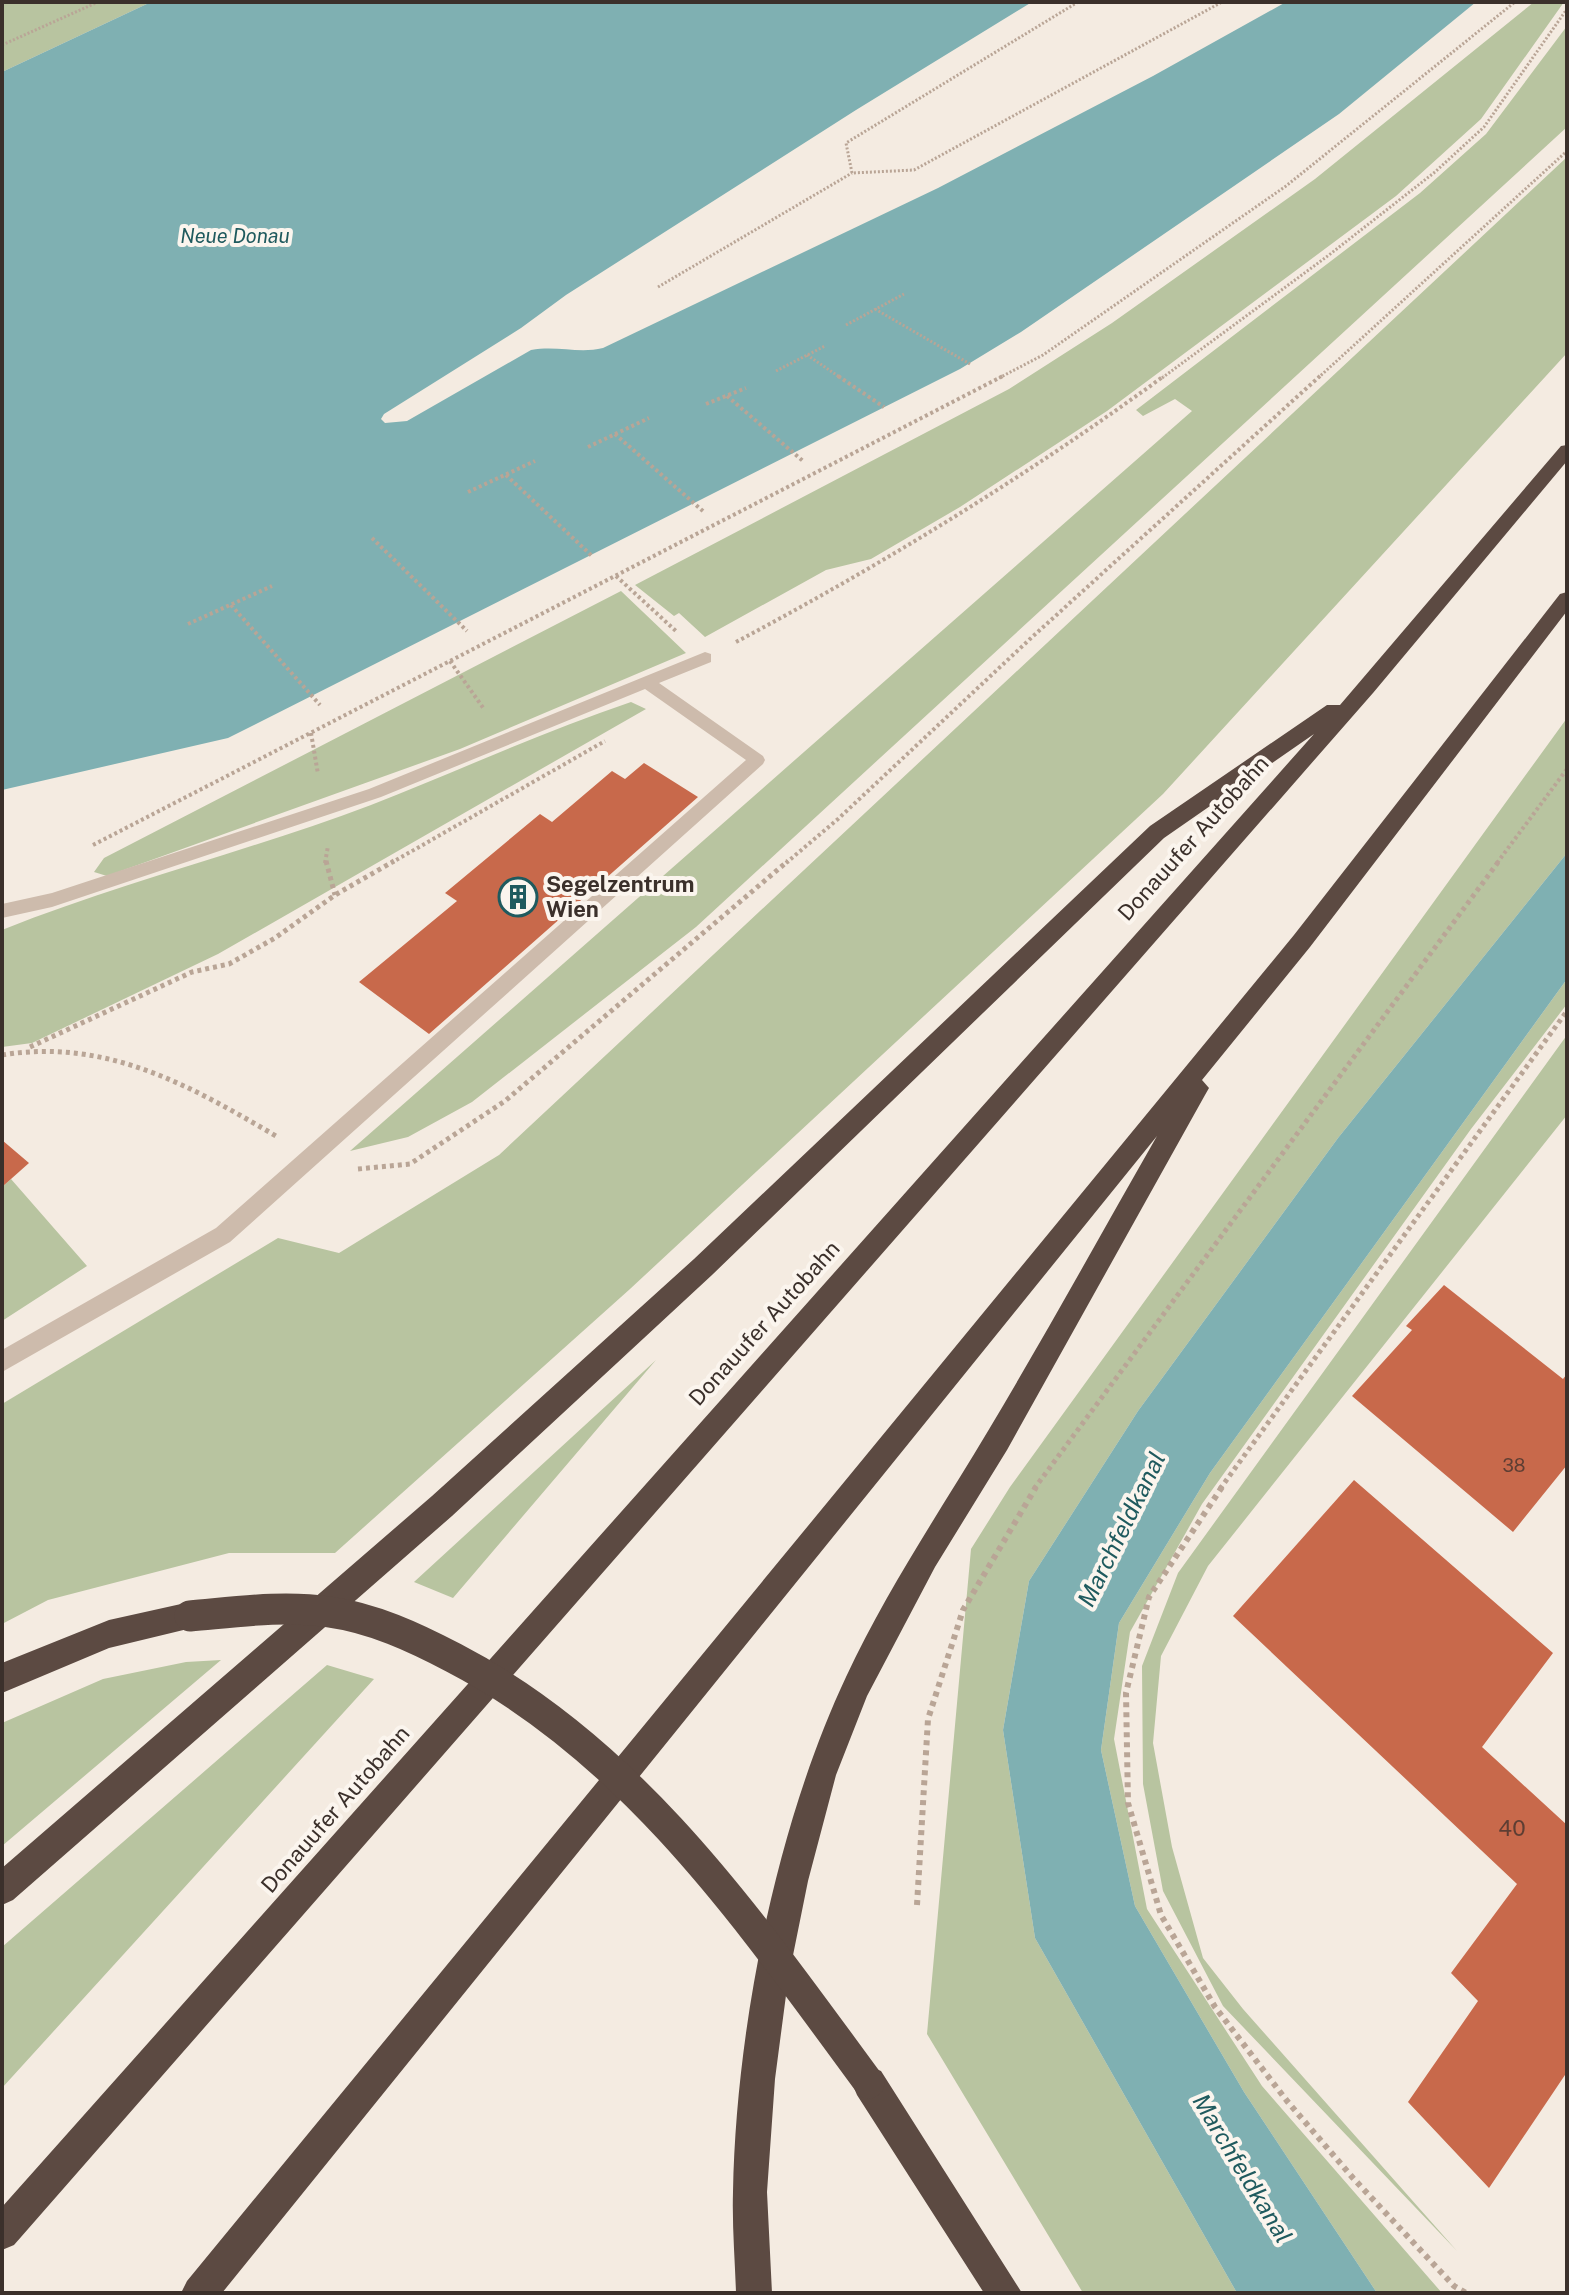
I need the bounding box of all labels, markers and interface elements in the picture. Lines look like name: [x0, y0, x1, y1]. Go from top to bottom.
water label: Neue Donau: [180, 224, 290, 248]
street label: Donauufer Autobahn: [1112, 750, 1274, 926]
place label: Segelzentrum Wien: [546, 871, 694, 922]
building icon: Segelzentrum Wien: [497, 876, 539, 918]
street label: Donauufer Autobahn: [683, 1235, 845, 1411]
water label: Marchfeldkanal: [1071, 1447, 1171, 1611]
house number: 38: [1503, 1455, 1525, 1476]
street label: Donauufer Autobahn: [255, 1720, 415, 1898]
house number: 40: [1498, 1815, 1526, 1841]
water label: Marchfeldkanal: [1188, 2088, 1298, 2248]

